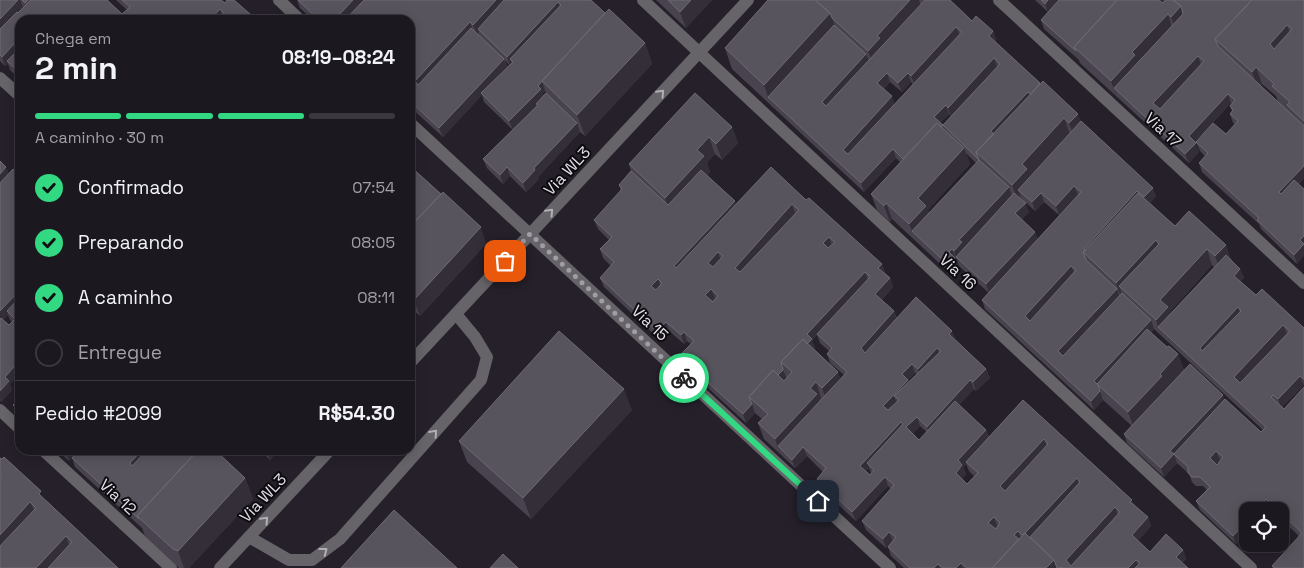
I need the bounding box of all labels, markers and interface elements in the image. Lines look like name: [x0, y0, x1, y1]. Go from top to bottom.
text: Chega em: [35, 28, 111, 49]
text: 08:19–08:24: [282, 45, 395, 70]
text: 2 min: [35, 48, 118, 88]
one-way arrow: [655, 90, 664, 99]
street label: Via 17: [1140, 108, 1186, 152]
text: A caminho · 30 m: [35, 127, 164, 148]
street label: Via WL3: [539, 142, 595, 200]
icon: check: [35, 174, 63, 202]
text: Confirmado: [78, 175, 184, 200]
text: 07:54: [352, 177, 395, 198]
one-way arrow: [544, 209, 553, 218]
icon: check: [35, 229, 63, 257]
text: Preparando: [78, 230, 184, 255]
text: 08:05: [351, 232, 395, 253]
pin: [484, 240, 526, 282]
icon: bag: [491, 247, 519, 275]
street label: Via 16: [935, 249, 981, 295]
icon: check: [35, 284, 63, 312]
text: A caminho: [78, 285, 173, 310]
text: 08:11: [357, 287, 395, 308]
street label: Via 15: [627, 301, 673, 345]
text: Entregue: [78, 340, 162, 365]
courier: [659, 353, 709, 403]
icon: bike: [670, 364, 698, 392]
text: Pedido #2099: [35, 401, 162, 426]
text: R$54.30: [318, 401, 395, 426]
one-way arrow: [428, 429, 437, 438]
street label: Via WL3: [235, 469, 291, 527]
street label: Via 12: [95, 474, 141, 520]
pin: [797, 480, 839, 522]
icon: home: [804, 487, 832, 515]
map controls: [1239, 502, 1289, 552]
button: locate: [1239, 502, 1289, 552]
one-way arrow: [259, 516, 268, 525]
one-way arrow: [318, 548, 327, 557]

